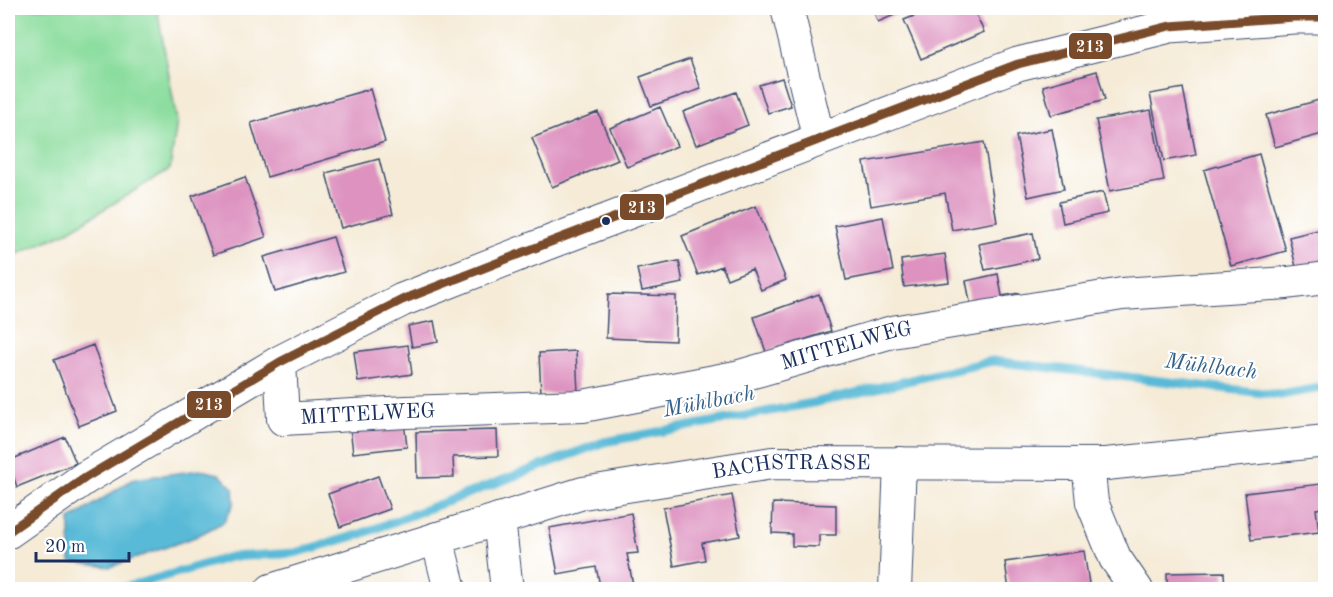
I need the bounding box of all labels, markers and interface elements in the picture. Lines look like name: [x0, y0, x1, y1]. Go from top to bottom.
line badge: 213: [1068, 32, 1113, 60]
text: 213: [1076, 40, 1104, 56]
line badge: 213: [619, 193, 665, 221]
text: 213: [628, 201, 656, 217]
unlabelled marker: [600, 215, 612, 227]
street label: MITTELWEG: [778, 318, 914, 374]
water label: Mühlbach: [1163, 350, 1258, 384]
water label: Mühlbach: [660, 382, 757, 422]
line badge: 213: [186, 390, 232, 419]
text: 213: [195, 398, 223, 414]
street label: MITTELWEG: [300, 401, 436, 429]
street label: BACHSTRASSE: [710, 452, 870, 483]
scale bar: [36, 525, 129, 563]
text: 20 m: [45, 538, 85, 556]

